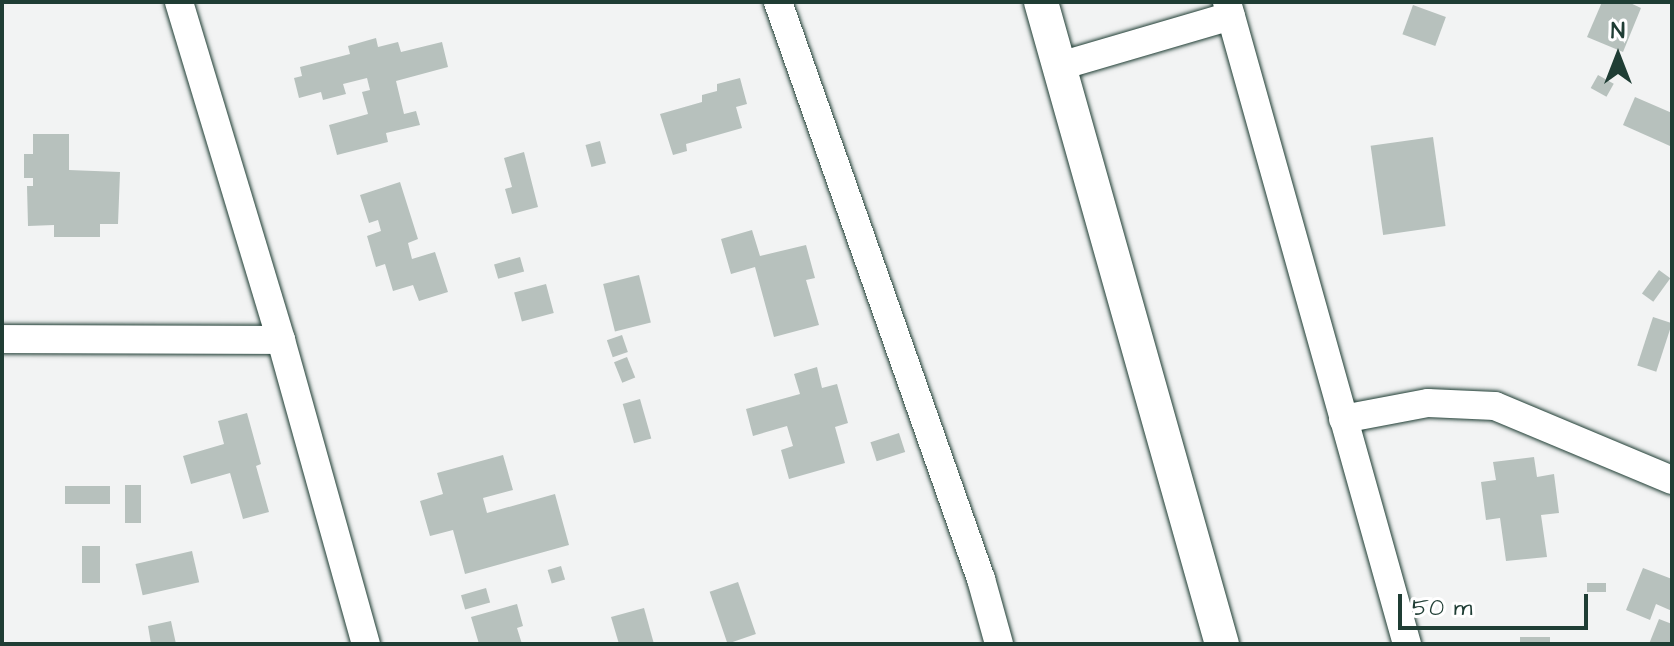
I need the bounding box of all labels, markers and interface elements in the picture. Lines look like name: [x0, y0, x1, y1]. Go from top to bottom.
north arrow: [1578, 16, 1658, 96]
text: N: [1611, 16, 1625, 47]
scale bar: [1402, 578, 1592, 628]
text: 50 m: [1412, 591, 1472, 625]

